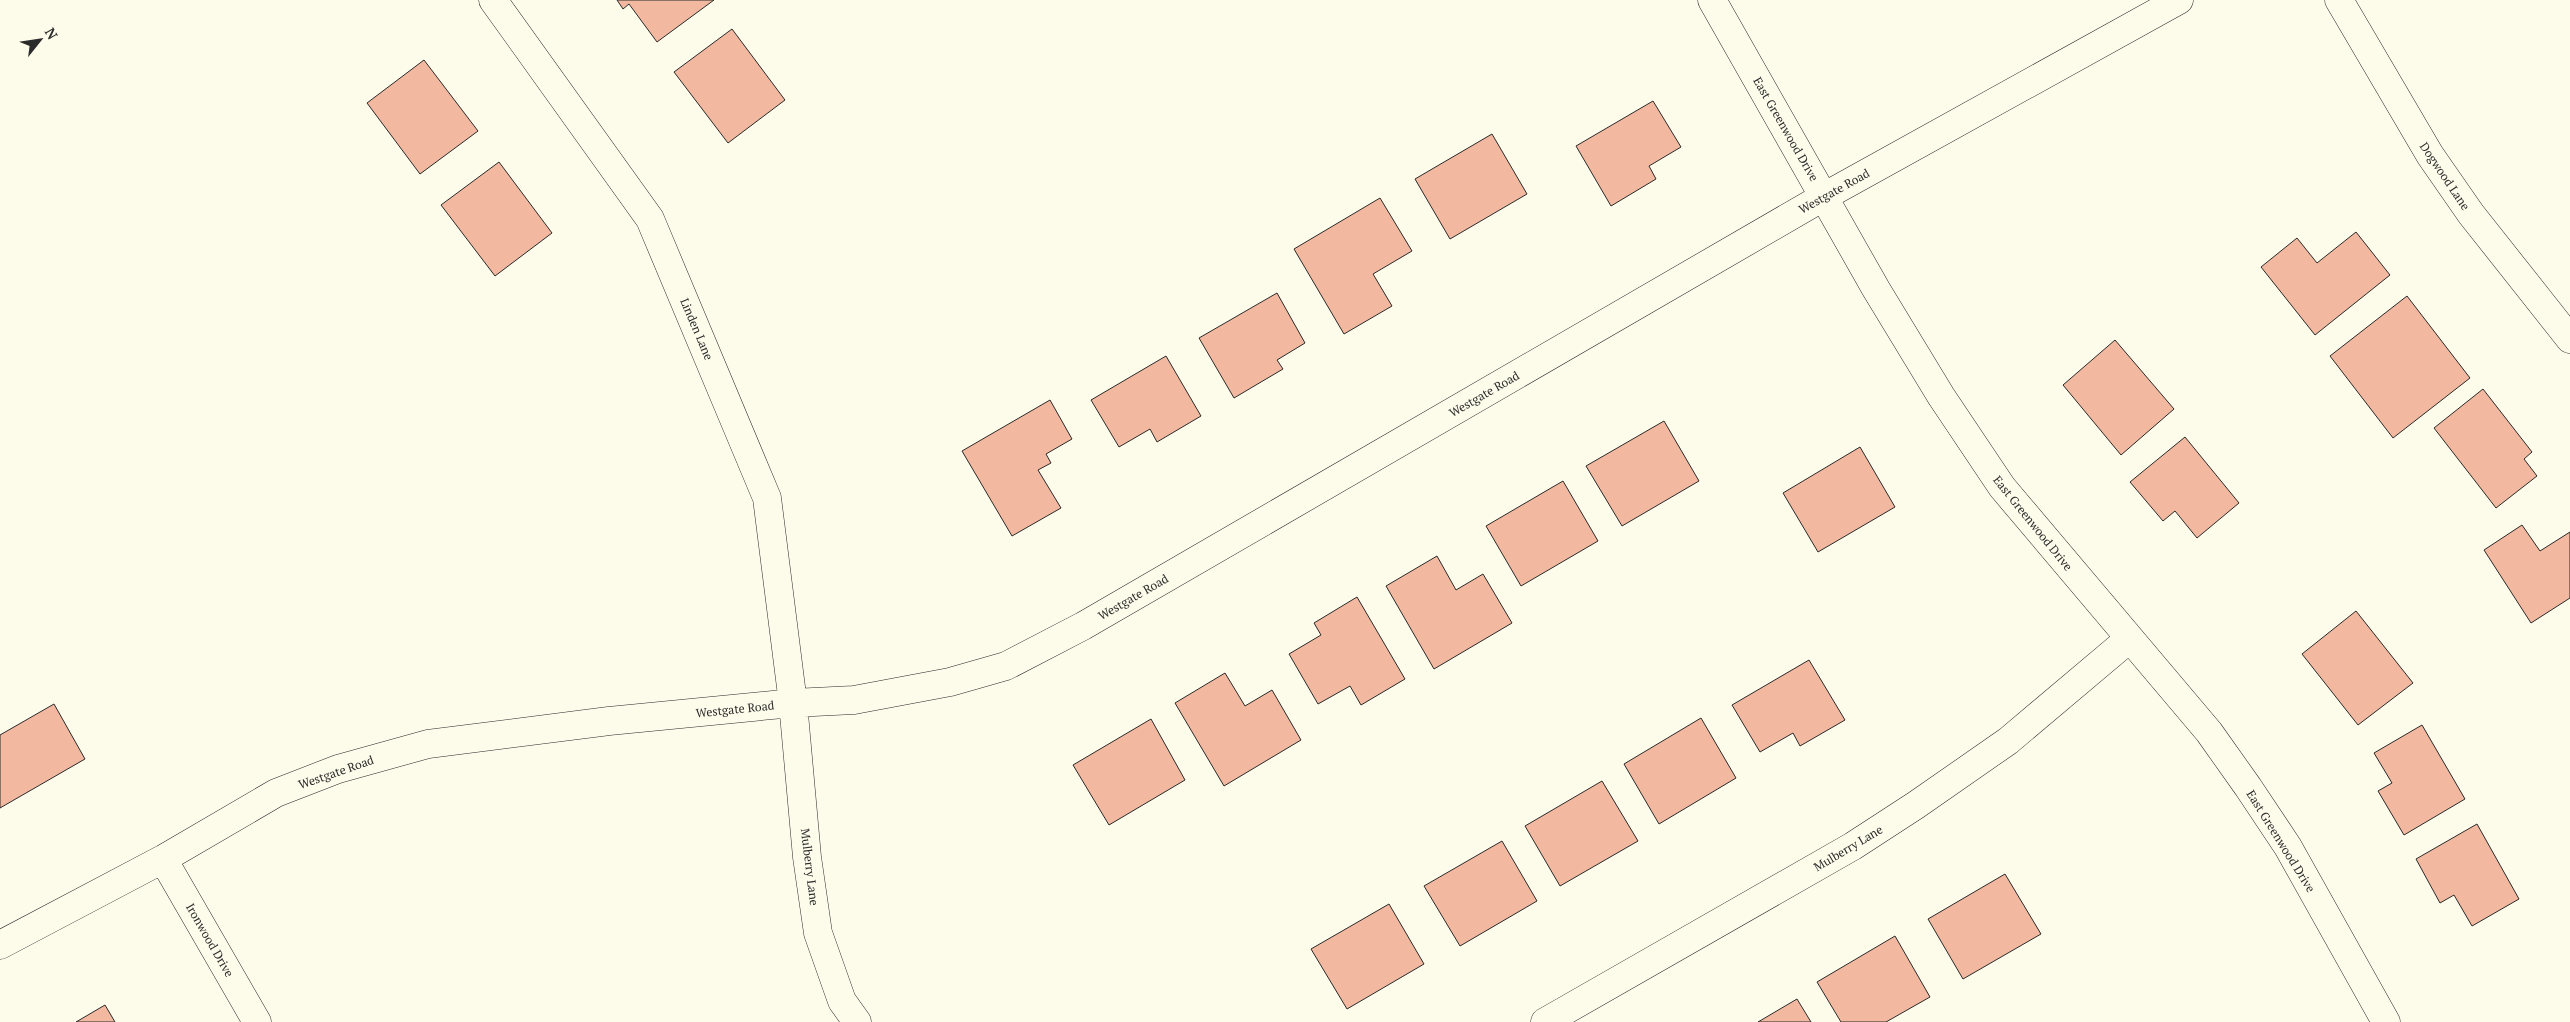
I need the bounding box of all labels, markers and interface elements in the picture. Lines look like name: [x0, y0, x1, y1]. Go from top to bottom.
north arrow: [15, 15, 65, 65]
text: N: [41, 24, 63, 43]
street label: East Greenwood Drive: [1750, 74, 1822, 184]
street label: Dogwood Lane: [2417, 139, 2473, 213]
street label: Westgate Road: [1796, 165, 1872, 217]
street label: Linden Lane: [677, 296, 717, 362]
street label: Westgate Road: [1446, 368, 1522, 420]
street label: East Greenwood Drive: [1990, 473, 2076, 573]
street label: Westgate Road: [1095, 571, 1171, 623]
street label: Westgate Road: [695, 697, 775, 721]
street label: Westgate Road: [296, 752, 376, 792]
street label: East Greenwood Drive: [2243, 787, 2319, 895]
street label: Mulberry Lane: [1811, 822, 1885, 874]
street label: Mulberry Lane: [798, 828, 822, 906]
street label: Ironwood Drive: [183, 900, 237, 980]

